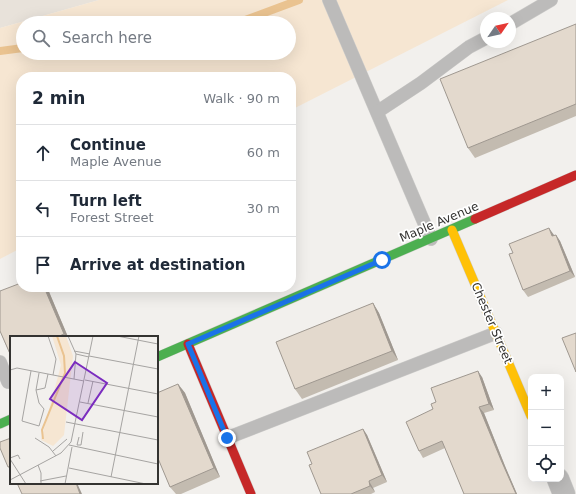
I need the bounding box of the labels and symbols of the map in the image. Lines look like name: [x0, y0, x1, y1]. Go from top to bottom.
north arrow: [480, 12, 516, 48]
street label: Maple Avenue: [397, 199, 481, 245]
route start: [373, 251, 391, 269]
street label: Chester Street: [469, 280, 516, 366]
inset map: [10, 336, 158, 484]
route end: [218, 429, 236, 447]

